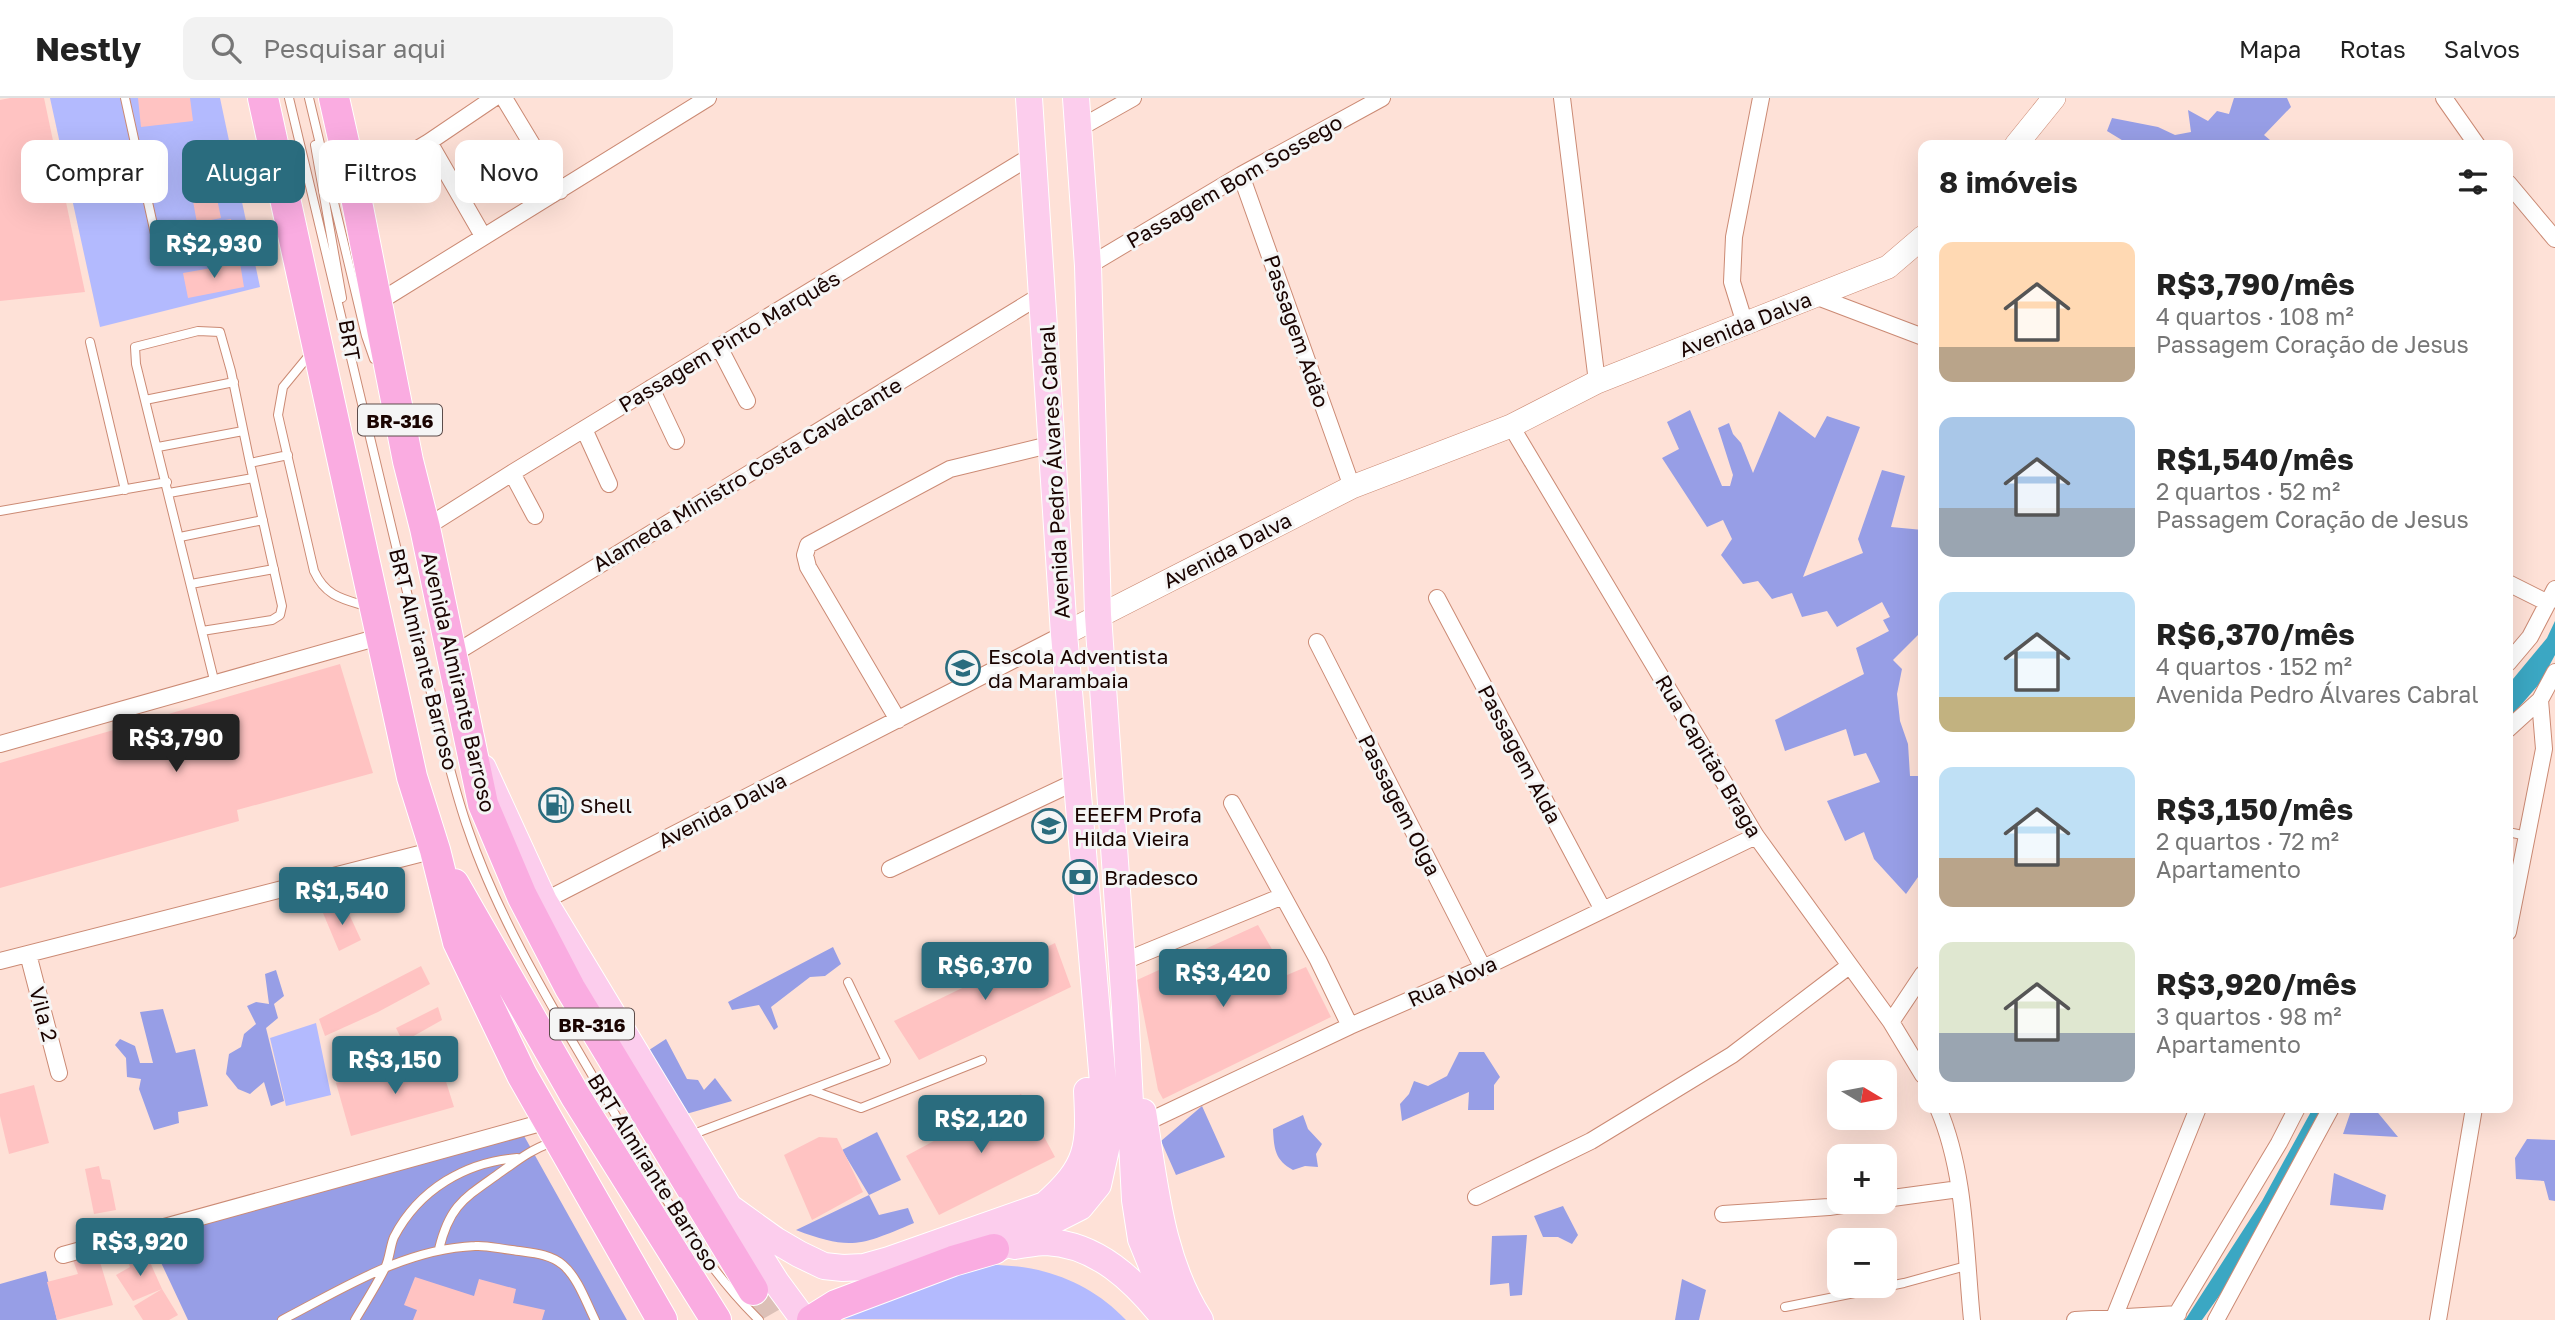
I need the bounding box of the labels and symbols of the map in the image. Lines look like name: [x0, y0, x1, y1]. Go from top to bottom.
street label: Passagem Bom Sossego: [1121, 108, 1347, 254]
pin: R$2,930: [149, 220, 279, 280]
street label: Passagem Adão: [1259, 251, 1335, 411]
street label: Passagem Pinto Marquês: [614, 265, 844, 417]
street label: Avenida Dalva: [1675, 286, 1815, 362]
street label: BRT: [334, 317, 366, 363]
street label: Avenida Pedro Álvares Cabral: [1033, 324, 1075, 620]
street label: Alameda Ministro Costa Cavalcante: [588, 371, 906, 577]
road number: BR-316: [358, 404, 442, 436]
street label: Avenida Dalva: [1158, 506, 1296, 594]
street label: BRT Almirante Barroso: [384, 545, 464, 773]
street label: Avenida Almirante Barroso: [416, 549, 502, 815]
place label: Escola Adventista da Marambaia: [988, 643, 1168, 693]
school or university icon: Escola Adventista da Marambaia: [944, 649, 982, 687]
street label: Rua Capitão Braga: [1650, 670, 1768, 842]
street label: Passagem Alda: [1473, 680, 1567, 828]
pin: R$3,790: [111, 714, 241, 774]
street label: Passagem Olga: [1353, 730, 1447, 880]
street label: Avenida Dalva: [653, 766, 791, 854]
fuel station icon: Shell: [537, 786, 575, 824]
place label: Shell: [580, 792, 632, 818]
place label: EEEFM Profª Hilda Vieira: [1074, 801, 1202, 851]
school or university icon: EEEFM Profª Hilda Vieira: [1030, 807, 1068, 845]
bank icon: Bradesco: [1061, 858, 1099, 896]
place label: Bradesco: [1104, 864, 1198, 890]
pin: R$1,540: [277, 868, 407, 927]
pin: R$6,370: [920, 942, 1050, 1002]
pin: R$3,420: [1158, 950, 1288, 1009]
street label: Rua Nova: [1403, 950, 1501, 1012]
street label: Vila 2: [24, 984, 64, 1044]
road number: BR-316: [550, 1008, 634, 1040]
pin: R$3,150: [330, 1037, 460, 1096]
north arrow: [1827, 1060, 1897, 1130]
street label: BRT Almirante Barroso: [583, 1069, 725, 1275]
pin: R$2,120: [916, 1096, 1046, 1155]
pin: R$3,920: [75, 1218, 205, 1278]

